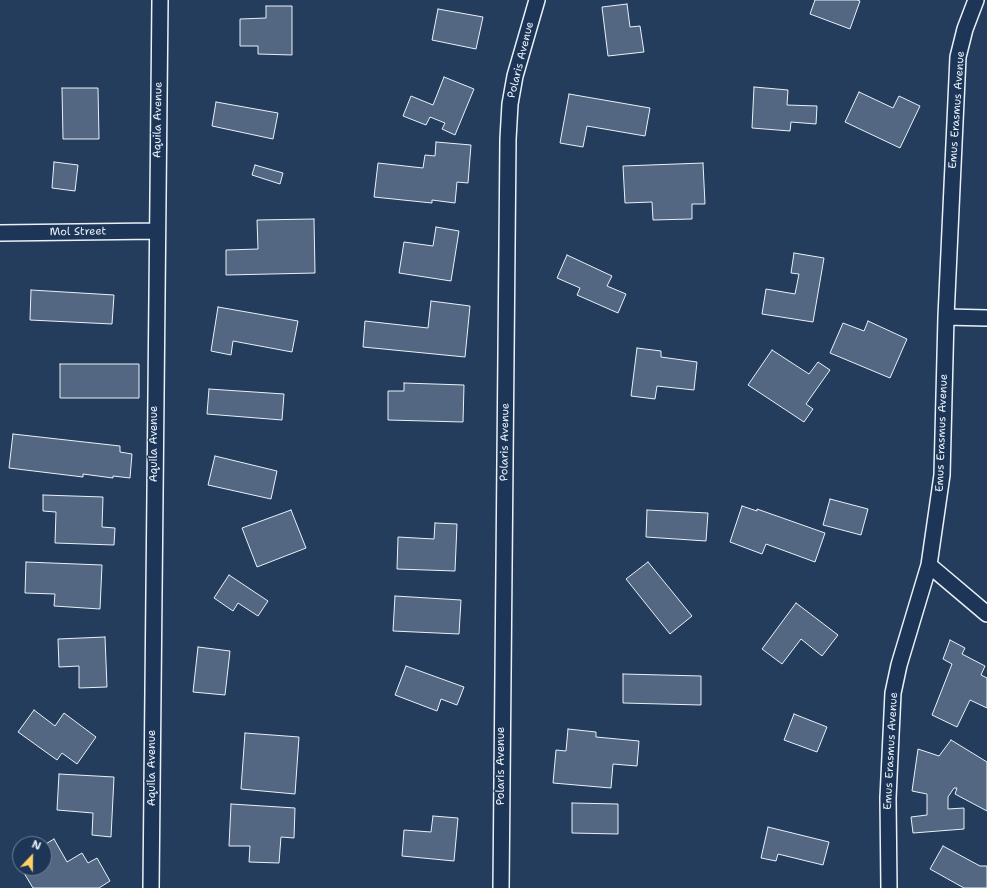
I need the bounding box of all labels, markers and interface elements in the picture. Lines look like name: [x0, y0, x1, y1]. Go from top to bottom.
street label: Polaris Avenue: [505, 20, 537, 100]
street label: Emus Erasmus Avenue: [946, 51, 968, 169]
street label: Aquila Avenue: [151, 82, 165, 158]
street label: Mol Street: [50, 225, 106, 239]
street label: Emus Erasmus Avenue: [933, 374, 951, 492]
street label: Polaris Avenue: [498, 403, 512, 481]
street label: Aquila Avenue: [147, 406, 161, 482]
street label: Emus Erasmus Avenue: [881, 692, 901, 810]
street label: Polaris Avenue: [494, 727, 508, 805]
street label: Aquila Avenue: [145, 730, 159, 806]
north arrow: [12, 836, 52, 876]
text: N: [29, 837, 43, 854]

